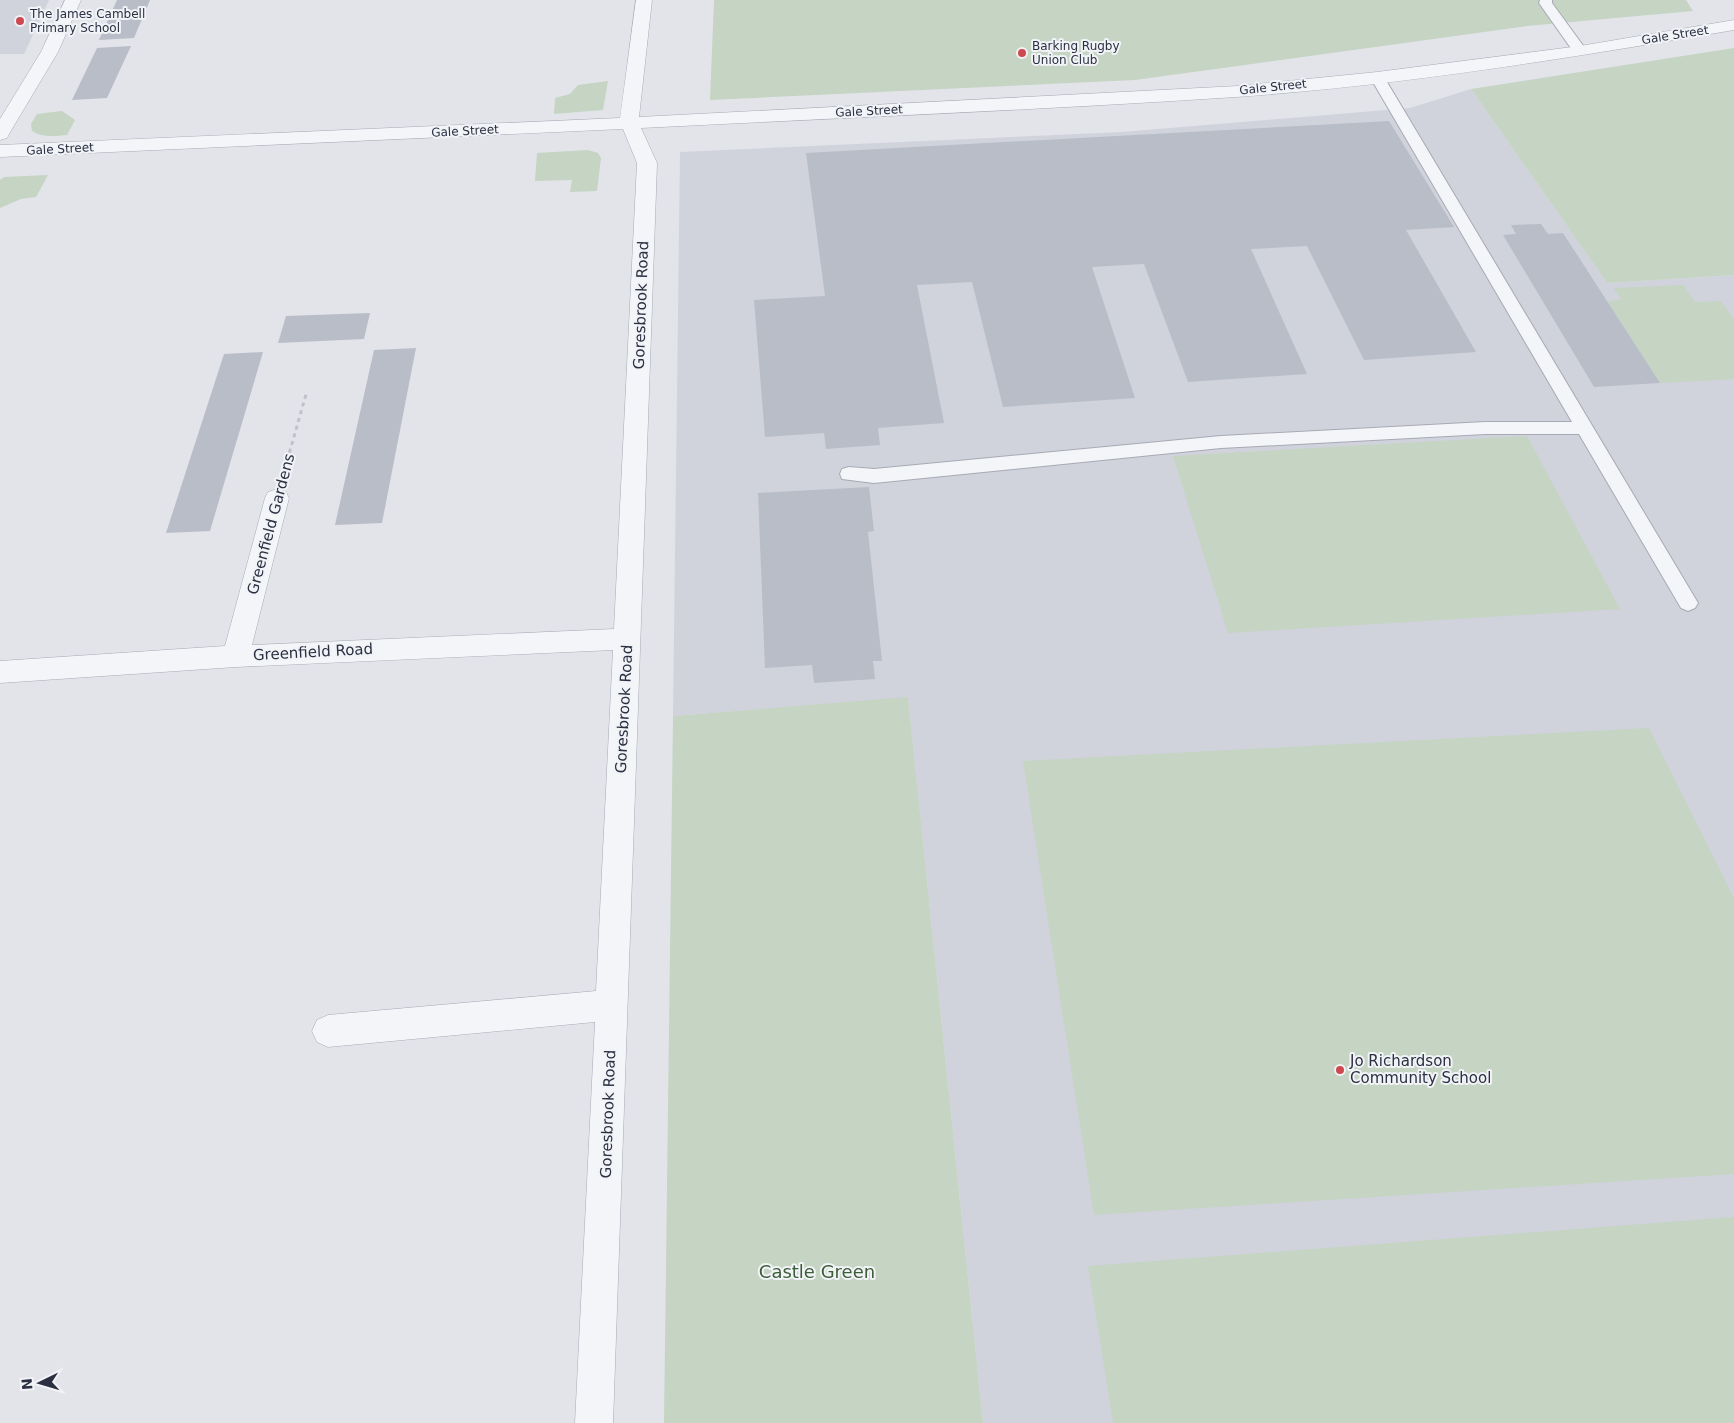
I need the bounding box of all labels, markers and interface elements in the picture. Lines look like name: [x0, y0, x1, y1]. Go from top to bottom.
place label: The James Cambell Primary School: [29, 7, 145, 35]
marker: The James Cambell Primary School: [14, 15, 26, 27]
street label: Gale Street: [1640, 23, 1710, 47]
place label: Barking Rugby Union Club: [1032, 39, 1120, 67]
marker: Barking Rugby Union Club: [1016, 47, 1028, 59]
street label: Gale Street: [1239, 76, 1308, 97]
street label: Gale Street: [835, 102, 903, 120]
street label: Gale Street: [431, 122, 499, 140]
street label: Gale Street: [26, 140, 94, 158]
street label: Goresbrook Road: [630, 240, 652, 370]
street label: Greenfield Gardens: [243, 451, 299, 597]
street label: Greenfield Road: [253, 640, 373, 664]
street label: Goresbrook Road: [612, 644, 636, 774]
street label: Goresbrook Road: [597, 1049, 619, 1179]
place label: Jo Richardson Community School: [1349, 1052, 1491, 1087]
marker: Jo Richardson Community School: [1334, 1064, 1346, 1076]
park label: Castle Green: [759, 1261, 875, 1282]
north arrow: [15, 1358, 65, 1408]
text: N: [19, 1378, 36, 1391]

